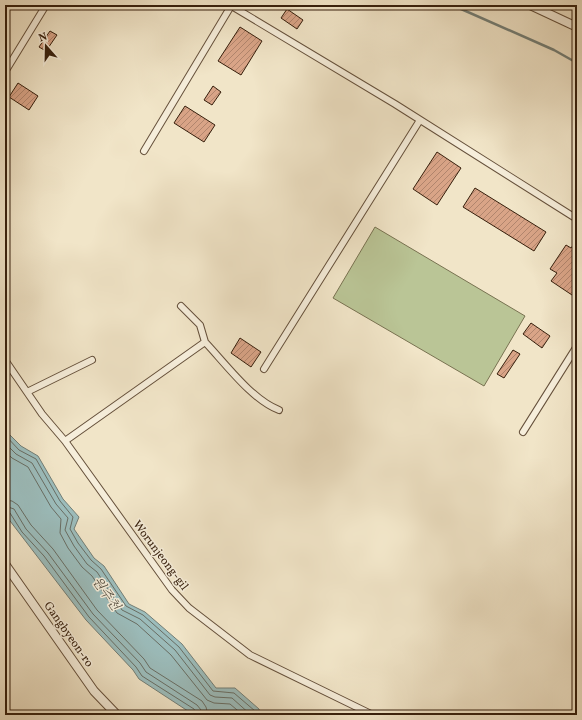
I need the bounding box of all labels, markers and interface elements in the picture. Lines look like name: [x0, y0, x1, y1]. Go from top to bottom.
north arrow: [26, 26, 66, 66]
text: N: [37, 30, 49, 46]
street label: Worunjeong-gil: [129, 517, 192, 594]
water label: 원주천: [87, 574, 124, 616]
street label: Gangbyeon-ro: [40, 599, 97, 671]

